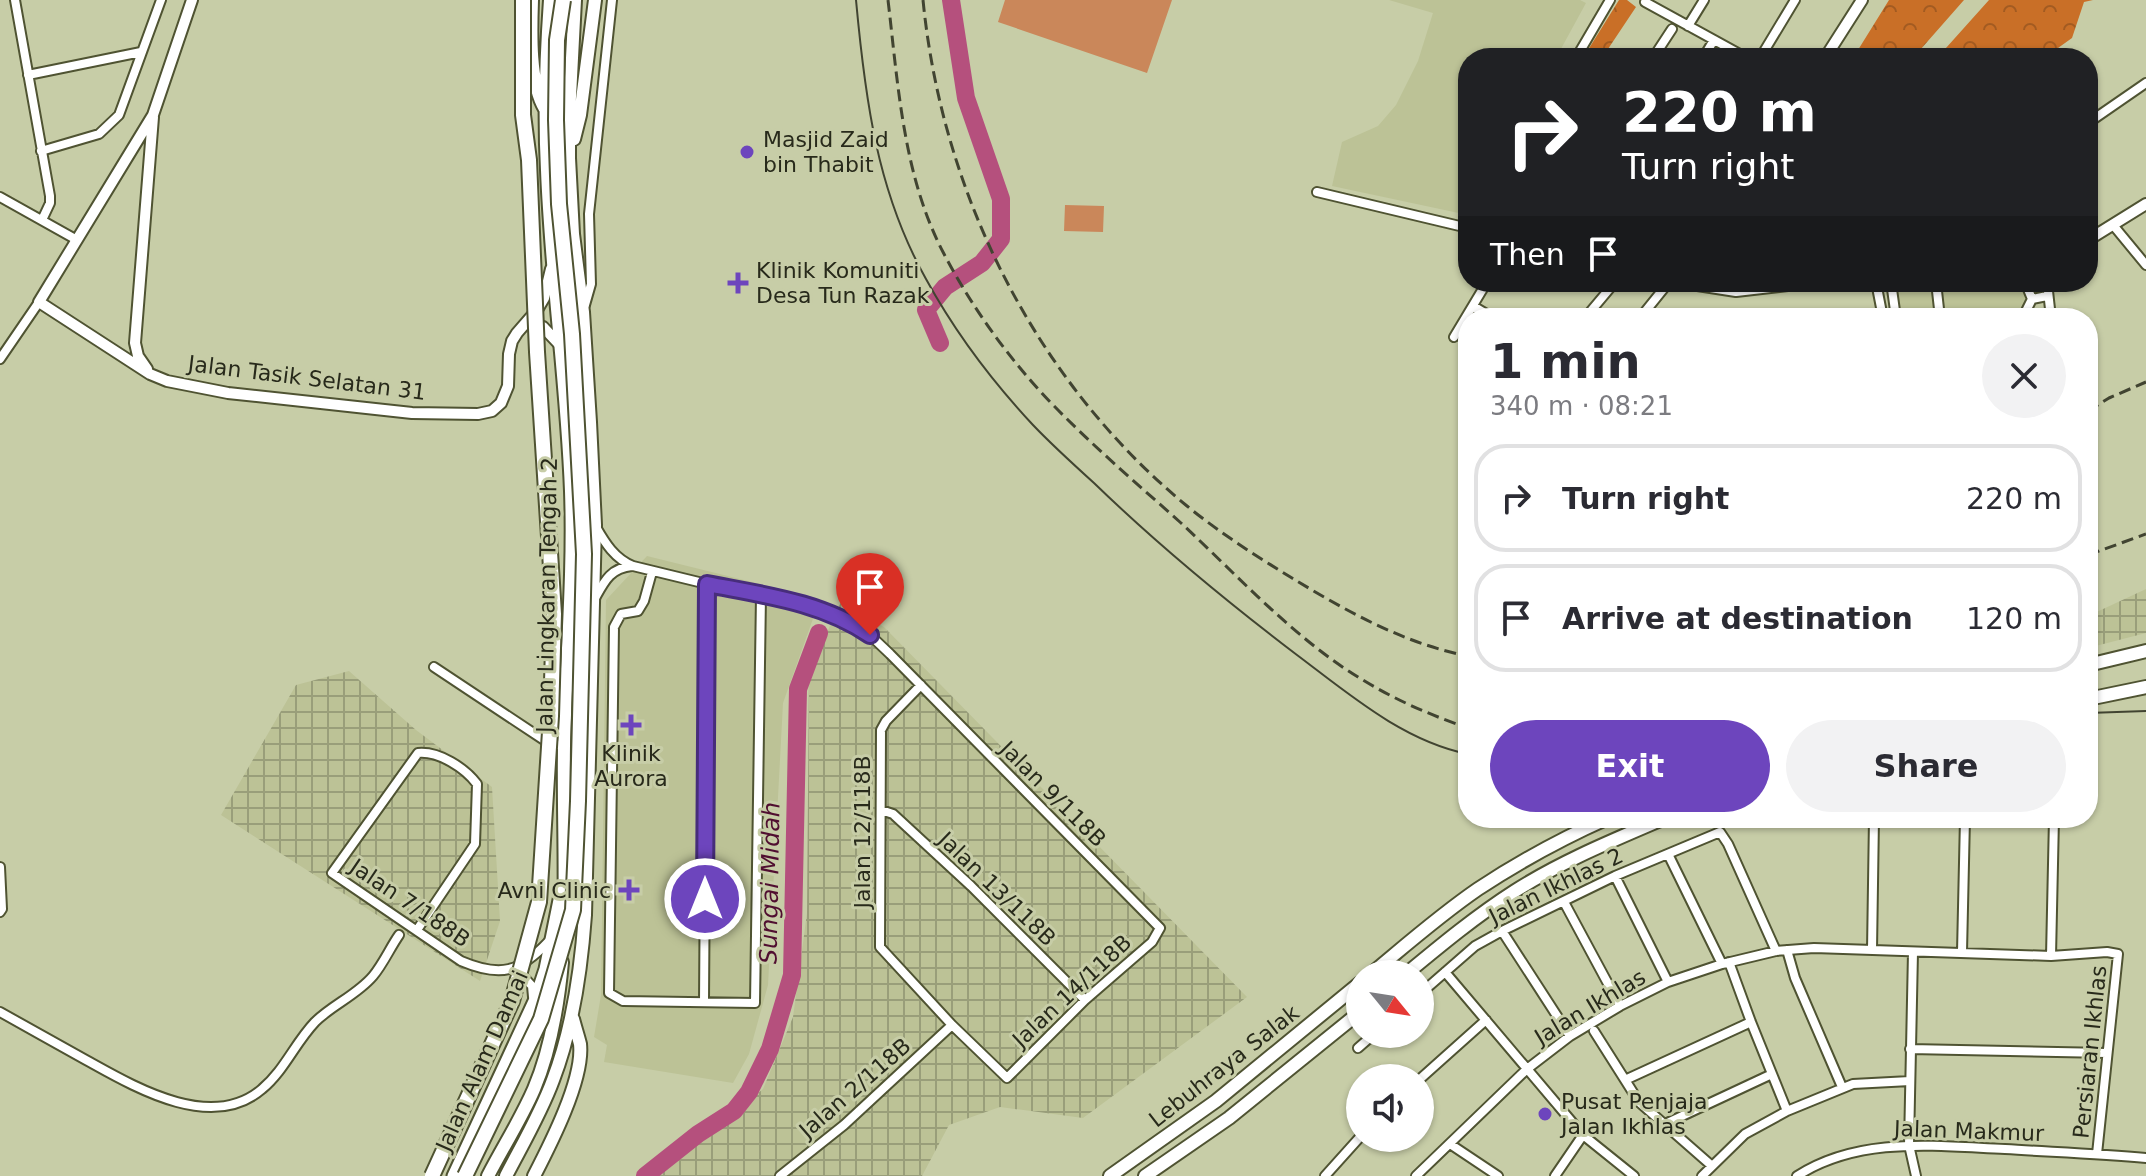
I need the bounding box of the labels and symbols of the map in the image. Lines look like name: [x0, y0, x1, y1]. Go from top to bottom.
place label: Masjid Zaid bin Thabit: [763, 127, 889, 177]
marker: Masjid Zaid bin Thabit: [738, 143, 756, 161]
place label: Klinik Komuniti Desa Tun Razak: [756, 258, 930, 308]
marker: Klinik Komuniti Desa Tun Razak: [727, 272, 749, 294]
street label: Jalan Tasik Selatan 31: [185, 351, 427, 405]
street label: Jalan Lingkaran Tengah 2: [532, 457, 562, 735]
pin: [836, 553, 904, 635]
marker: Klinik Aurora: [620, 714, 642, 736]
street label: Jalan 9/118B: [994, 735, 1111, 852]
place label: Klinik Aurora: [594, 741, 668, 791]
street label: Jalan 12/118B: [850, 756, 875, 911]
water label: Sungai Midah: [755, 802, 785, 964]
street label: Jalan 13/118B: [932, 825, 1061, 951]
street label: Jalan Ikhlas 2: [1483, 843, 1627, 930]
street label: Jalan 7/188B: [344, 853, 475, 952]
position arrow: [663, 857, 747, 941]
place label: Avni Clinic: [497, 878, 611, 903]
marker: Avni Clinic: [618, 879, 640, 901]
street label: Jalan 14/118B: [1006, 930, 1136, 1054]
north arrow: [1346, 960, 1434, 1048]
street label: Jalan Ikhlas: [1528, 964, 1650, 1051]
street label: Persiaran Ikhlas: [2068, 964, 2112, 1140]
street label: Jalan Alam Damai: [430, 967, 533, 1157]
street label: Lebuhraya Salak: [1144, 1000, 1304, 1132]
street label: Jalan 2/118B: [793, 1033, 916, 1144]
place label: Pusat Penjaja Jalan Ikhlas: [1559, 1089, 1708, 1139]
marker: Pusat Penjaja Jalan Ikhlas: [1536, 1105, 1554, 1123]
street label: Jalan Makmur: [1892, 1116, 2045, 1146]

